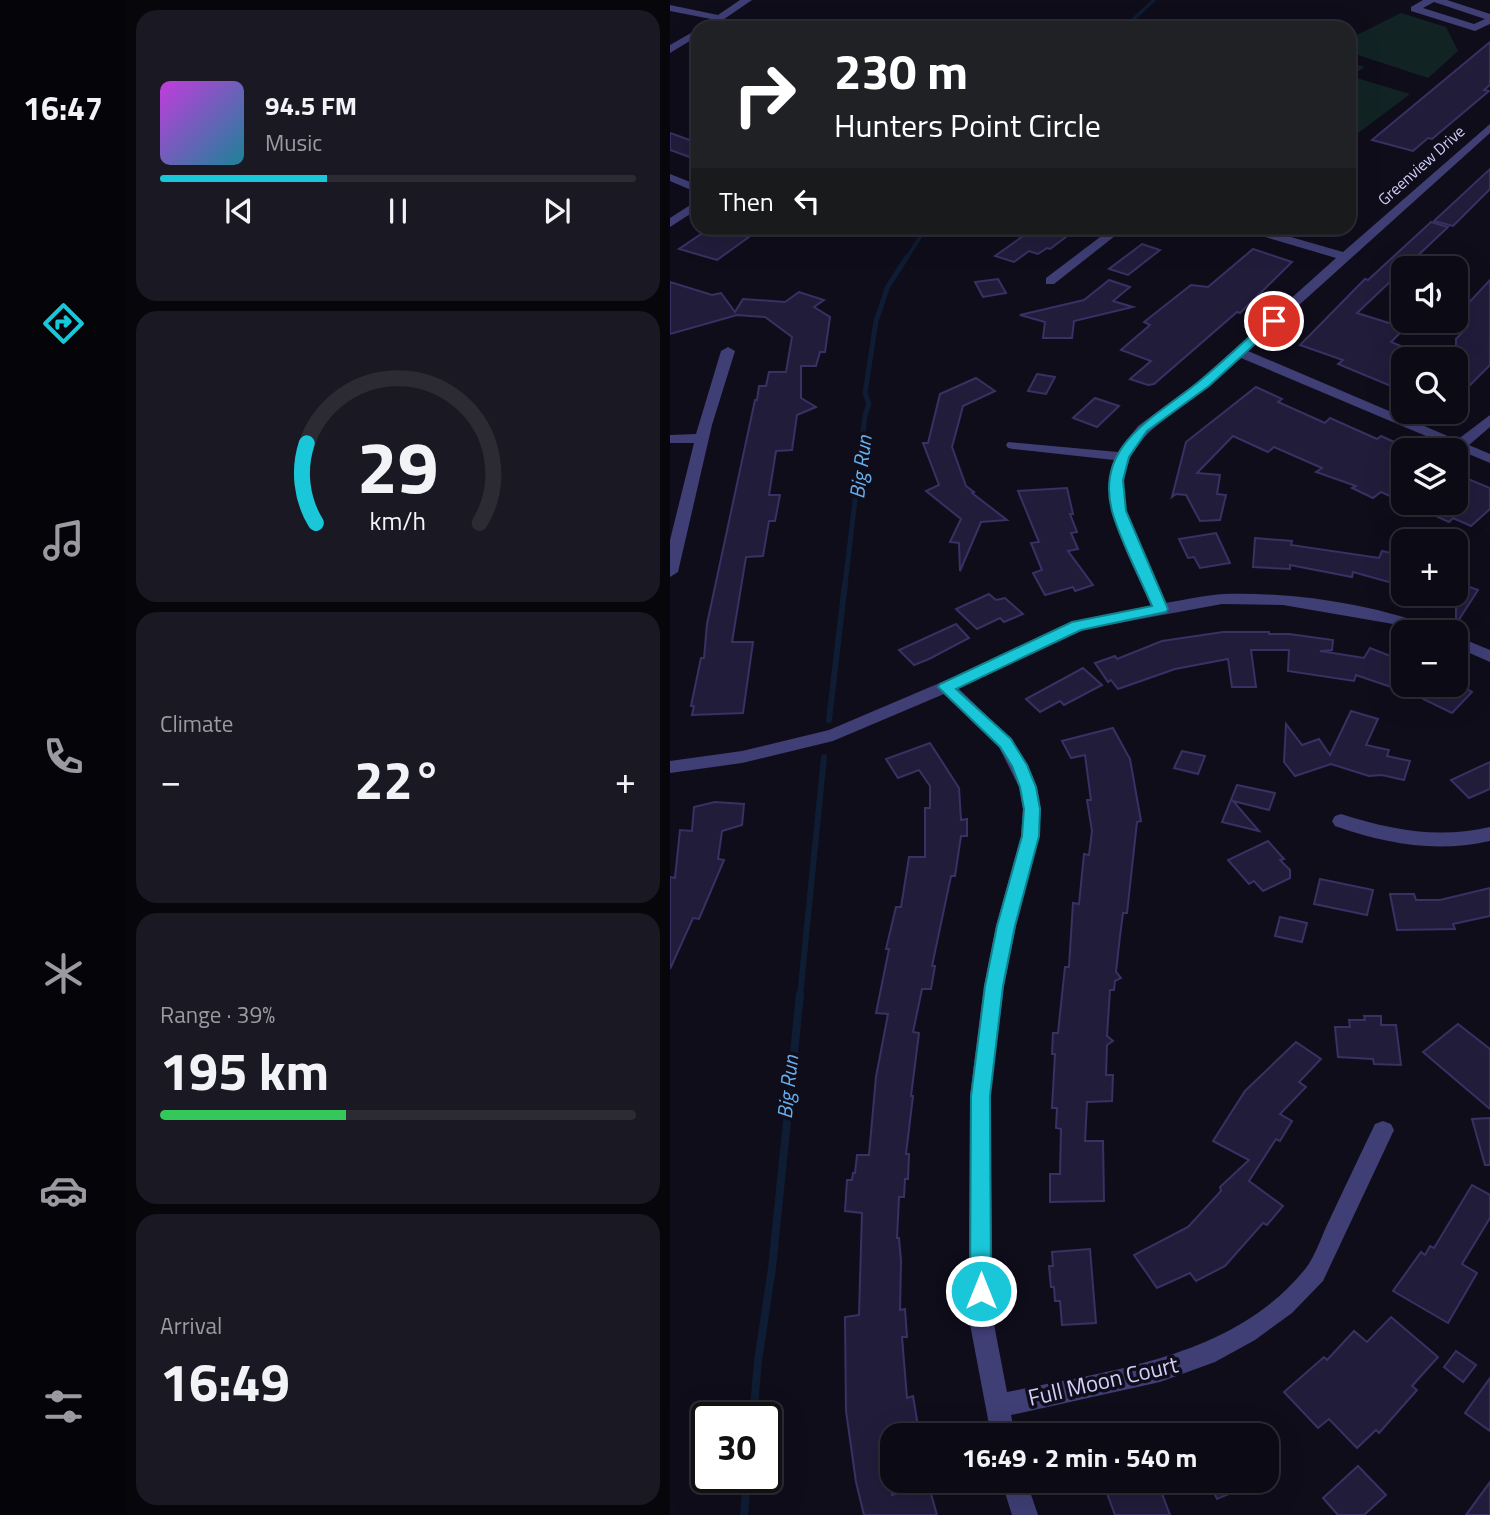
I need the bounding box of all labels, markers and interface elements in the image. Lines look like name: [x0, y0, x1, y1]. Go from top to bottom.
text: 230 m: [834, 33, 968, 108]
icon: right: [719, 49, 810, 140]
text: 16:47: [23, 84, 103, 132]
text: 94.5 FM: [265, 86, 357, 125]
text: Hunters Point Circle: [834, 101, 1101, 149]
street label: Greenview Drive: [1372, 119, 1470, 211]
text: Music: [265, 125, 322, 160]
text: Then: [719, 182, 774, 221]
icon: left: [788, 182, 826, 220]
icon: previous: [220, 192, 258, 230]
icon: pause: [379, 192, 417, 230]
icon: next: [538, 192, 576, 230]
map controls: [1391, 256, 1468, 697]
button: sound: [1391, 256, 1468, 333]
pin: [1244, 291, 1304, 351]
icon: directions: [39, 299, 88, 348]
icon: arrive: [1255, 302, 1293, 340]
button: search: [1391, 347, 1468, 424]
text: 29: [357, 411, 439, 521]
water label: Big Run: [840, 433, 880, 500]
button: layers: [1391, 438, 1468, 515]
text: km/h: [370, 501, 426, 539]
icon: music: [39, 516, 88, 565]
button: +: [1391, 529, 1468, 606]
button: −: [1391, 620, 1468, 697]
text: Climate: [160, 706, 233, 741]
icon: phone: [39, 732, 88, 781]
text: 22°: [354, 740, 442, 819]
text: −: [160, 751, 181, 809]
text: +: [615, 751, 636, 809]
icon: climate: [39, 949, 88, 998]
text: Range · 39%: [160, 997, 275, 1032]
text: 195 km: [160, 1031, 329, 1110]
water label: Big Run: [768, 1053, 806, 1120]
icon: car: [39, 1166, 88, 1215]
position arrow: [944, 1254, 1018, 1328]
text: Arrival: [160, 1308, 222, 1343]
text: 16:49: [160, 1342, 290, 1421]
street label: Full Moon Court: [1024, 1346, 1181, 1415]
icon: filters: [39, 1382, 88, 1431]
speed limit sign: 30: [691, 1402, 782, 1493]
text: 16:49 · 2 min · 540 m: [962, 1438, 1197, 1477]

